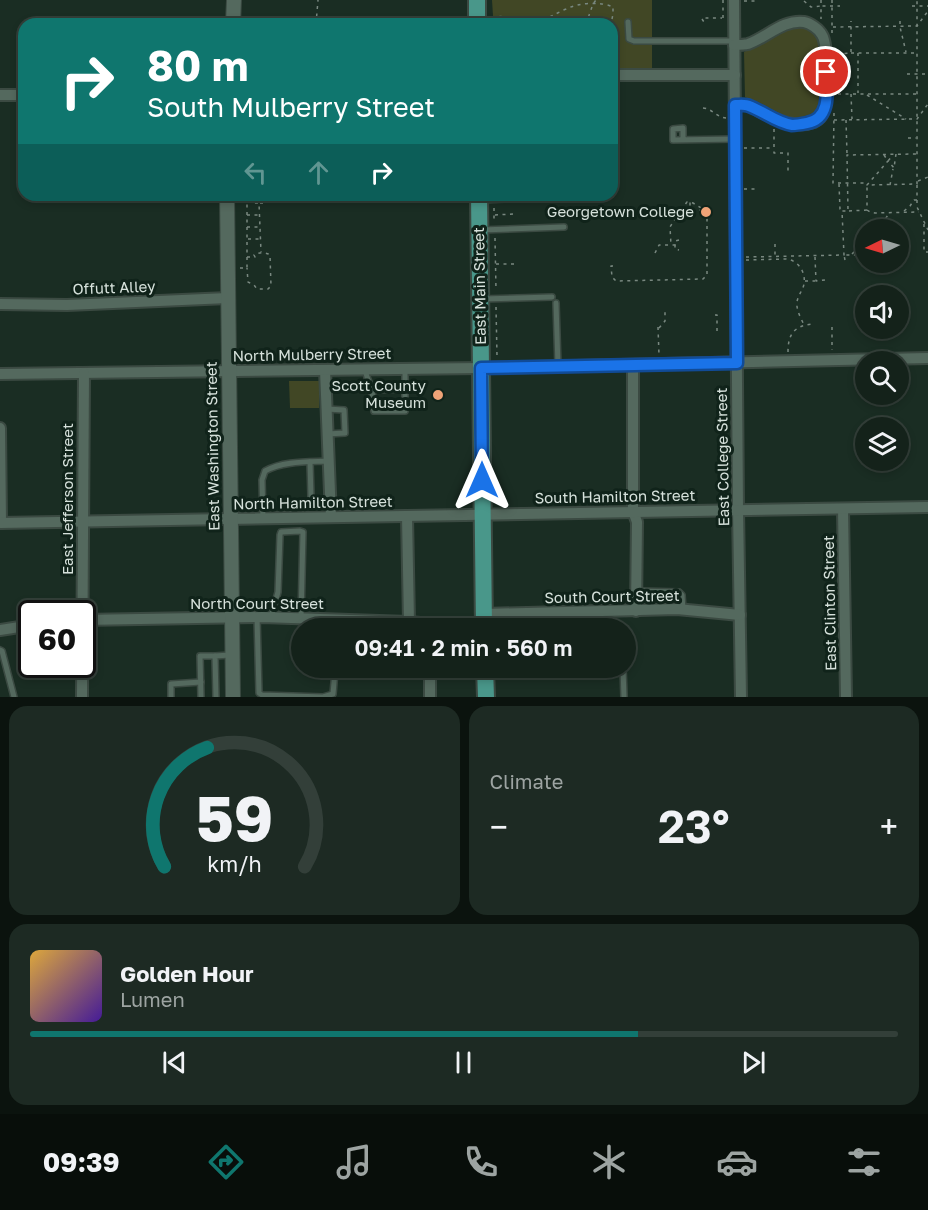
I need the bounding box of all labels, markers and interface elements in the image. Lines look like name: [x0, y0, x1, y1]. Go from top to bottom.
text: 80 m: [147, 40, 248, 90]
icon: right: [48, 42, 126, 120]
pin: [800, 46, 851, 97]
icon: arrive: [809, 55, 842, 88]
text: South Mulberry Street: [147, 91, 435, 123]
icon: left: [239, 156, 272, 189]
icon: ahead: [302, 156, 335, 189]
icon: right: [365, 156, 398, 189]
place label: Georgetown College: [547, 202, 694, 220]
marker: Georgetown College: [699, 205, 713, 219]
north arrow: [855, 219, 909, 273]
map controls: [855, 219, 909, 471]
street label: East Main Street: [469, 227, 489, 345]
street label: Offutt Alley: [72, 277, 156, 297]
button: sound: [855, 285, 909, 339]
street label: North Mulberry Street: [232, 344, 392, 364]
button: search: [855, 351, 909, 405]
street label: East Washington Street: [202, 361, 222, 531]
place label: Scott County Museum: [332, 376, 427, 411]
marker: Scott County Museum: [431, 388, 445, 402]
street label: East College Street: [712, 388, 732, 526]
button: layers: [855, 417, 909, 471]
street label: East Jefferson Street: [58, 423, 76, 575]
position arrow: [450, 448, 514, 512]
street label: South Hamilton Street: [534, 486, 695, 506]
street label: North Hamilton Street: [233, 492, 393, 512]
street label: East Clinton Street: [819, 535, 839, 671]
street label: South Court Street: [544, 586, 680, 606]
street label: North Court Street: [190, 594, 324, 612]
speed limit sign: 60: [18, 600, 96, 678]
text: 09:41 · 2 min · 560 m: [354, 634, 573, 661]
text: Climate: [490, 769, 563, 793]
text: 59: [195, 780, 273, 855]
text: 23°: [658, 799, 730, 853]
text: −: [490, 807, 508, 846]
text: +: [880, 807, 898, 846]
text: km/h: [207, 852, 262, 878]
text: Golden Hour: [120, 960, 254, 987]
text: Lumen: [120, 987, 185, 1011]
icon: previous: [158, 1046, 191, 1079]
icon: pause: [447, 1046, 480, 1079]
icon: next: [737, 1046, 770, 1079]
icon: directions: [205, 1141, 247, 1183]
icon: music: [333, 1141, 375, 1183]
icon: phone: [460, 1141, 502, 1183]
icon: climate: [588, 1141, 630, 1183]
icon: car: [716, 1141, 758, 1183]
icon: filters: [843, 1141, 885, 1183]
text: 09:39: [43, 1146, 120, 1178]

